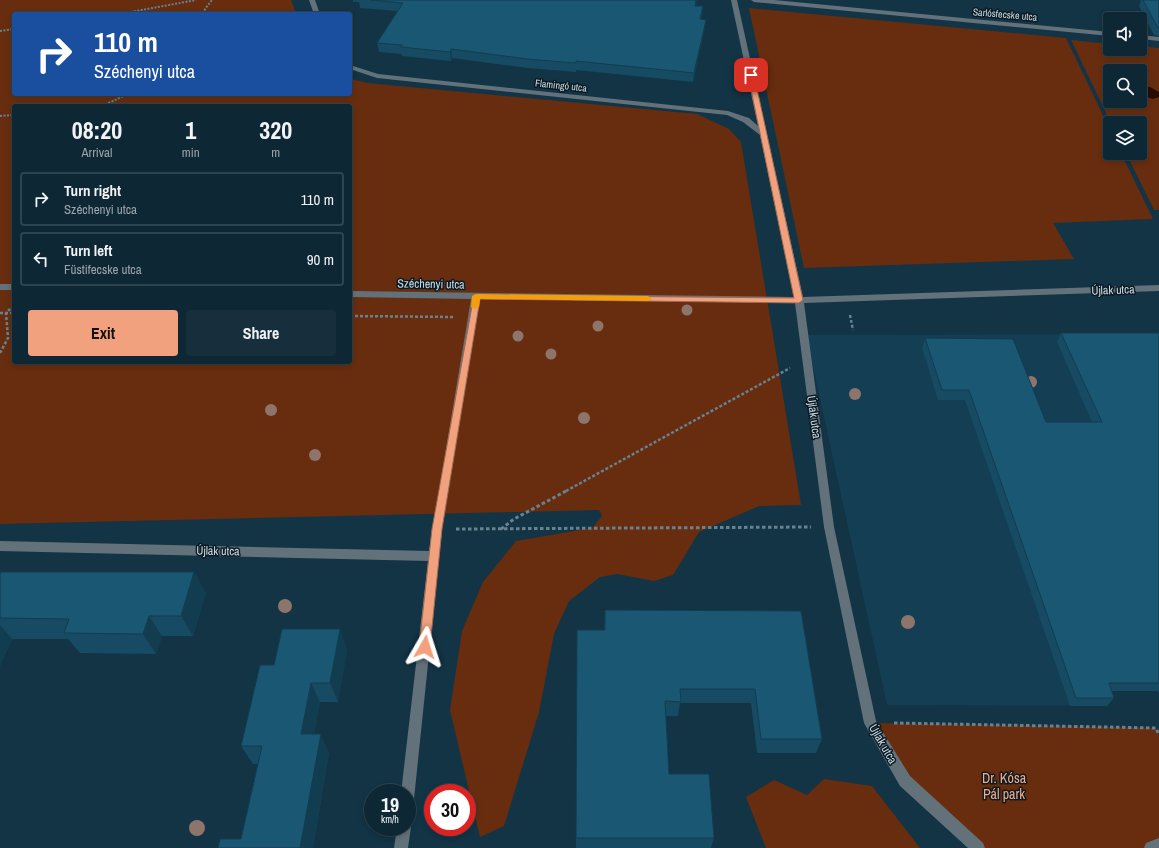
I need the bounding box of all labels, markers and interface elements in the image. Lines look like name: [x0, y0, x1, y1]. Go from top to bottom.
street label: Sarlósfecske utca: [972, 5, 1038, 24]
map controls: [1103, 12, 1147, 160]
button: sound: [1103, 12, 1147, 56]
text: 110 m: [94, 23, 158, 61]
icon: right: [28, 28, 80, 80]
pin: [734, 58, 768, 92]
text: Széchenyi utca: [94, 59, 195, 84]
icon: arrive: [740, 64, 762, 86]
button: search: [1103, 64, 1147, 108]
street label: Flamingó utca: [534, 76, 588, 95]
text: 08:20: [72, 114, 122, 146]
text: 1: [185, 114, 196, 146]
text: 320: [259, 114, 292, 146]
button: layers: [1103, 116, 1147, 160]
text: Arrival: [82, 144, 112, 161]
text: min: [182, 144, 200, 161]
text: m: [271, 144, 280, 161]
text: Turn right: [64, 180, 121, 201]
icon: right: [30, 188, 52, 210]
text: 110 m: [301, 189, 334, 210]
text: Széchenyi utca: [64, 201, 137, 218]
text: Turn left: [64, 240, 112, 261]
icon: left: [30, 248, 52, 270]
text: 90 m: [307, 249, 334, 270]
text: Füstifecske utca: [64, 261, 142, 278]
street label: Széchenyi utca: [397, 275, 465, 293]
street label: Újlak utca: [1091, 281, 1135, 299]
button: Exit: [28, 310, 178, 356]
button: Share: [186, 310, 336, 356]
street label: Újlak utca: [803, 394, 825, 440]
street label: Újlak utca: [196, 543, 240, 559]
position arrow: [404, 626, 446, 668]
street label: Újlak utca: [865, 721, 901, 767]
park label: Dr. Kósa Pál park: [982, 769, 1027, 803]
speed limit sign: 30: [424, 784, 476, 836]
text: 19: [381, 791, 399, 818]
text: km/h: [381, 813, 399, 826]

